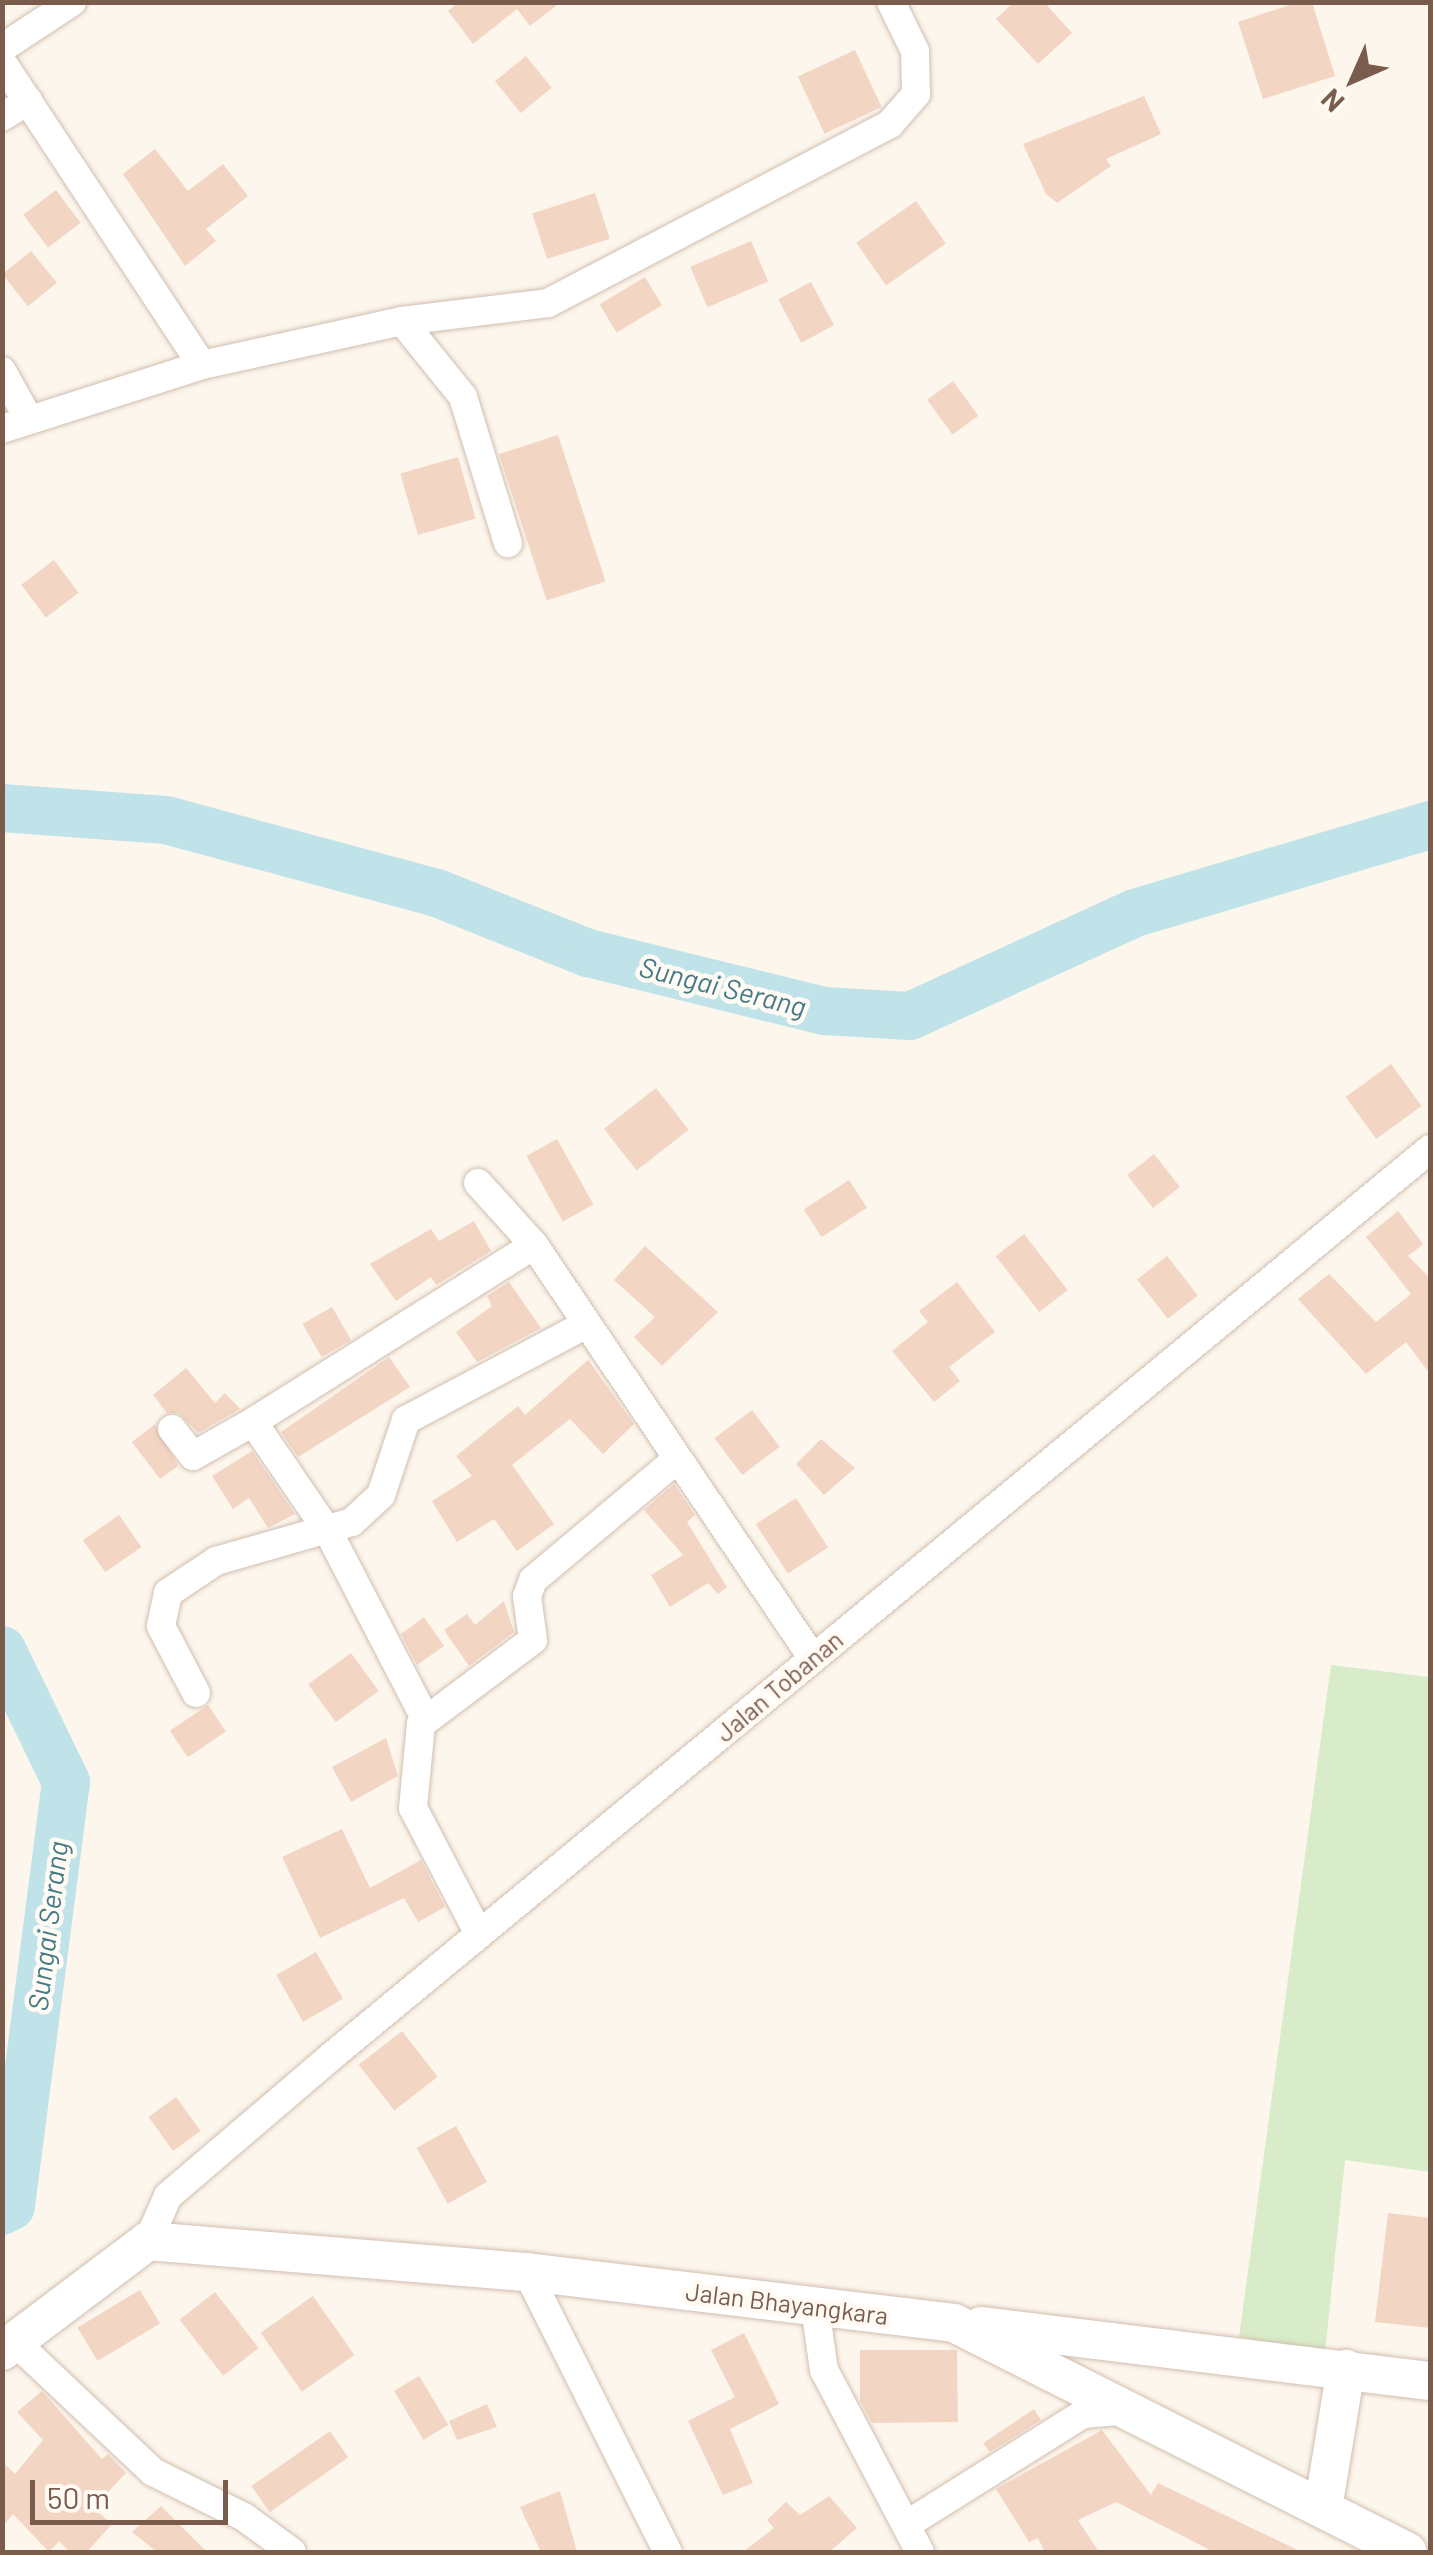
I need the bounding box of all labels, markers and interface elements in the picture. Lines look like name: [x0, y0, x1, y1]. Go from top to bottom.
north arrow: [1303, 30, 1403, 130]
text: N: [1313, 83, 1350, 120]
water label: Sungai Serang: [636, 949, 810, 1023]
street label: Jalan Tobanan: [709, 1624, 849, 1748]
water label: Sungai Serang: [20, 1839, 74, 2013]
street label: Jalan Bhayangkara: [684, 2276, 890, 2330]
scale bar: [35, 2460, 232, 2522]
text: 50 m: [47, 2479, 110, 2515]

